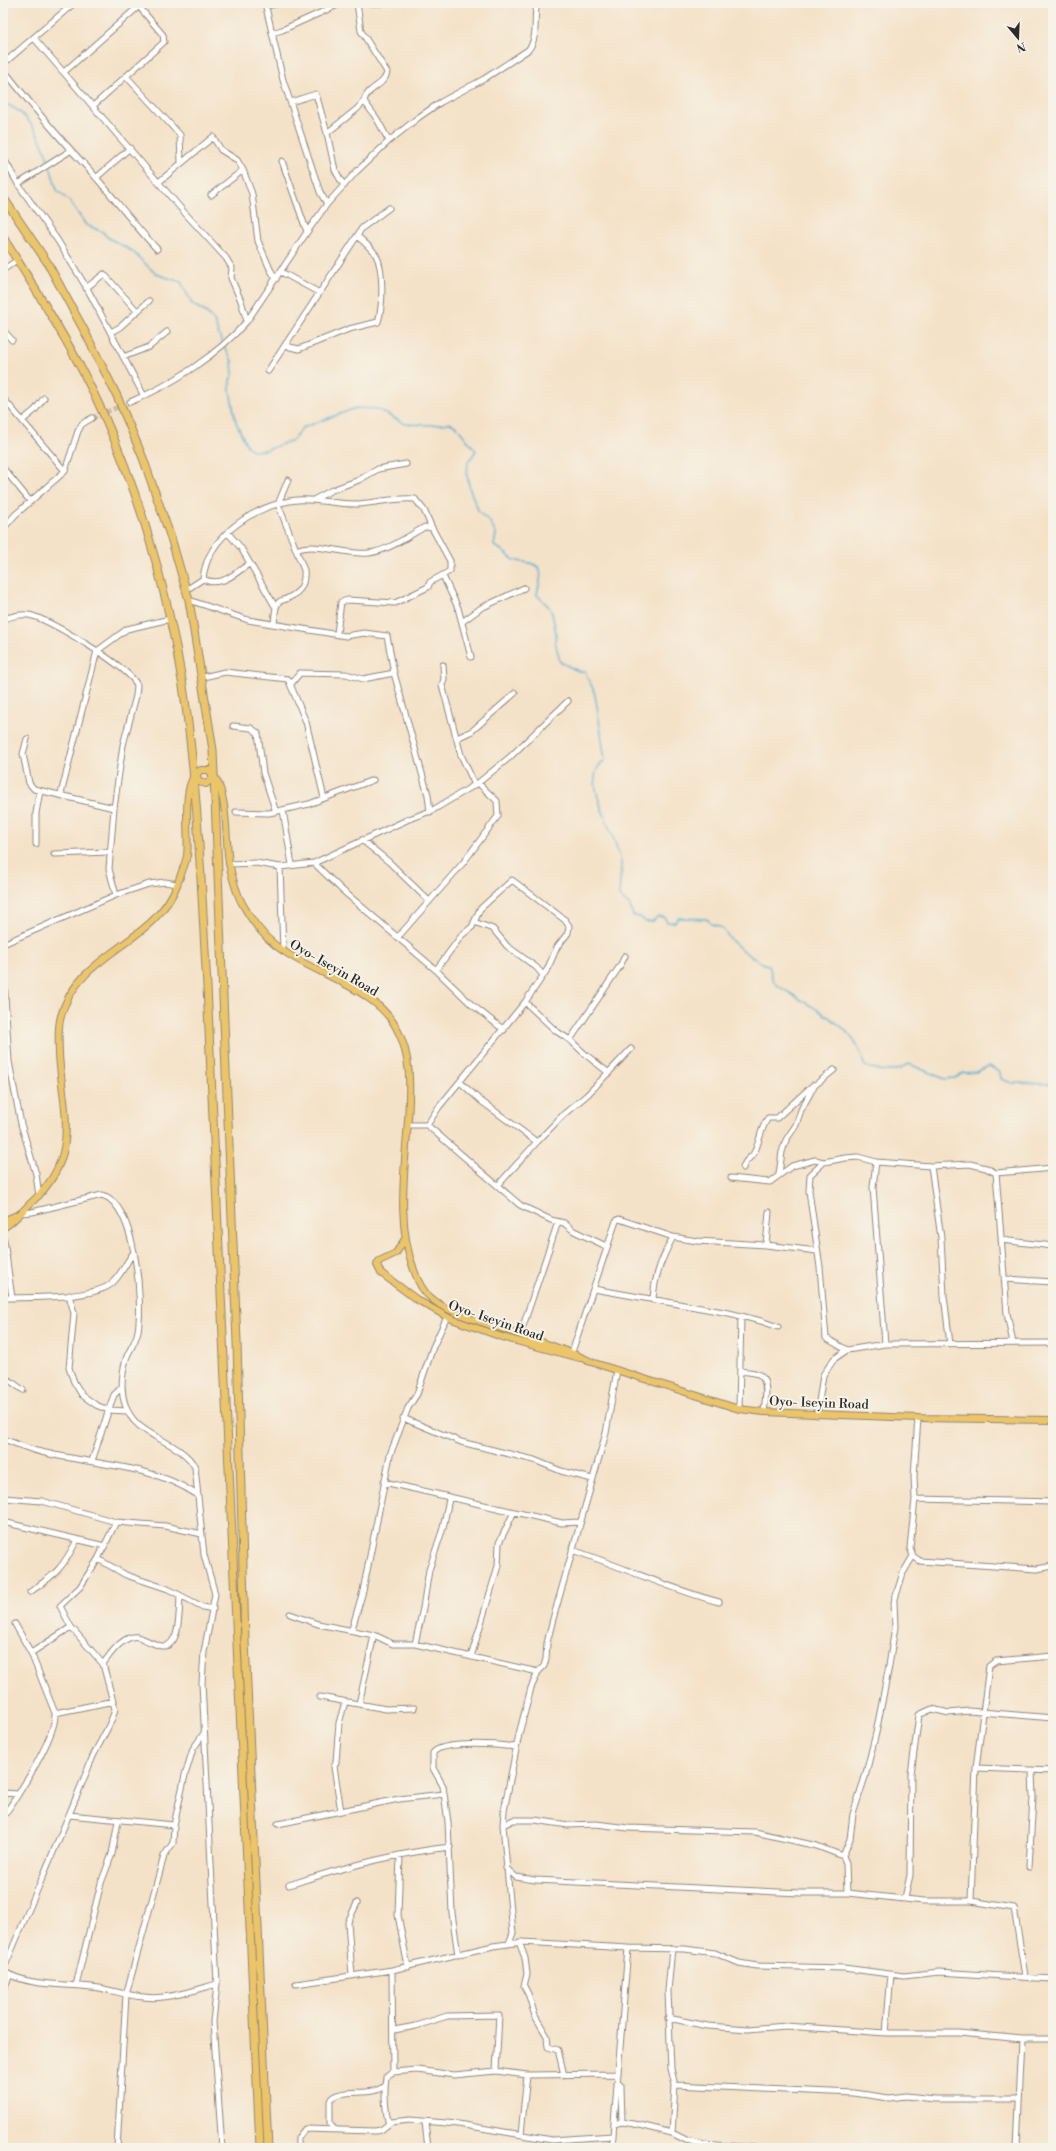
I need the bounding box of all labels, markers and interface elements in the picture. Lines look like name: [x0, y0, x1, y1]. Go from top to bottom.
north arrow: [998, 18, 1038, 58]
text: N: [1014, 38, 1027, 55]
street label: Oyo- Iseyin Road: [287, 936, 382, 1000]
street label: Oyo- Iseyin Road: [446, 1297, 546, 1345]
street label: Oyo- Iseyin Road: [769, 1393, 870, 1413]

